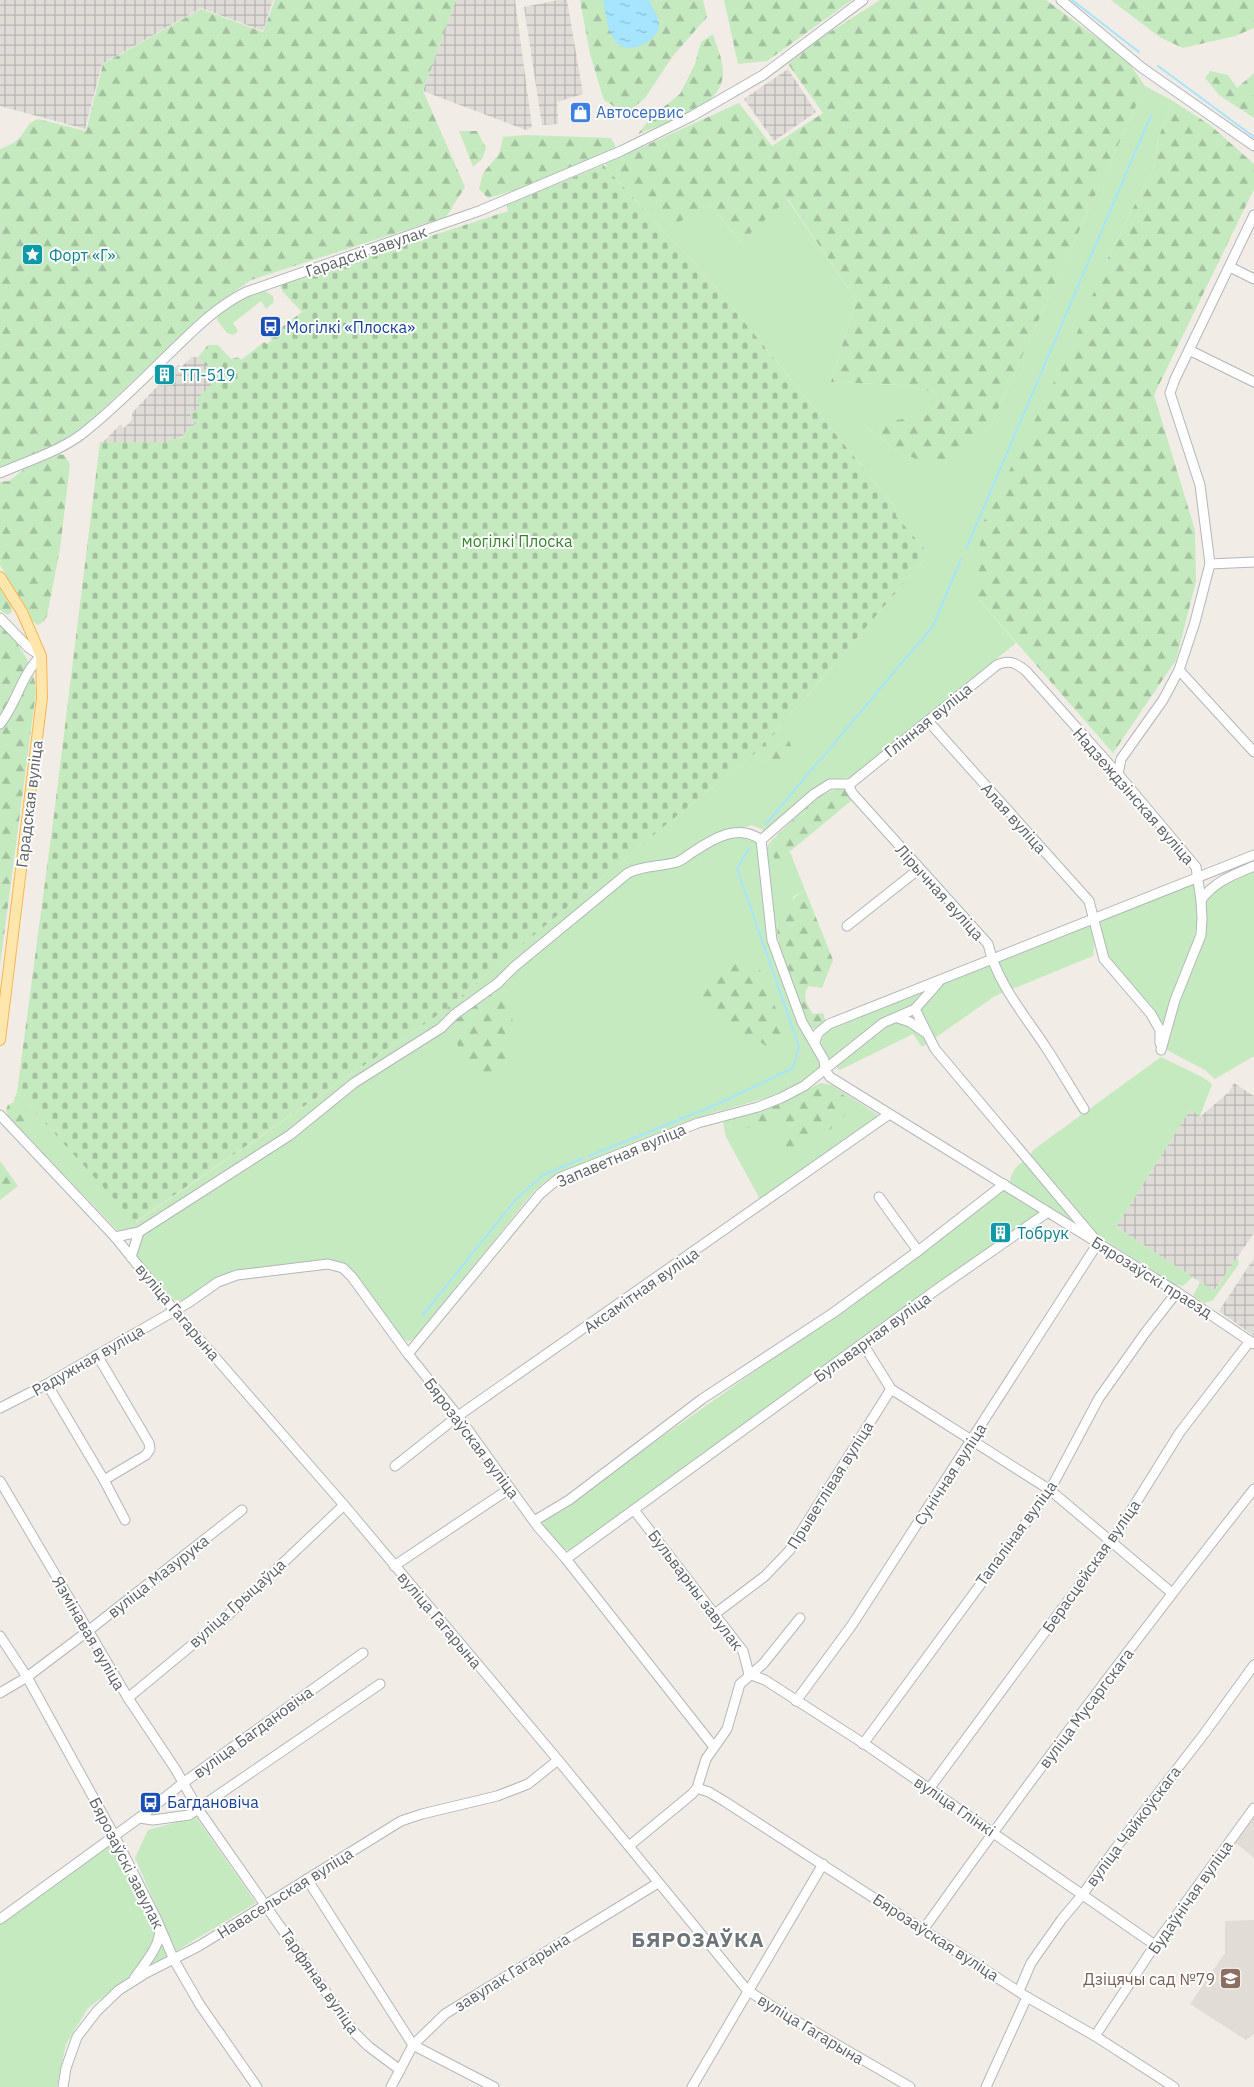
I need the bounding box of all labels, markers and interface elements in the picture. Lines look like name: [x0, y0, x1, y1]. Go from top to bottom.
shop icon: Автосервис: [568, 100, 592, 124]
place label: Автосервис: [596, 102, 684, 122]
street label: Гарадскі завулак: [303, 221, 429, 281]
place icon: Форт «Г»: [21, 243, 45, 267]
place label: Форт «Г»: [49, 245, 115, 265]
bus stop icon: Могілкі «Плоска»: [258, 315, 282, 339]
place label: Могілкі «Плоска»: [286, 317, 415, 337]
building icon: ТП-519: [152, 363, 176, 387]
place label: ТП-519: [180, 365, 235, 385]
park label: могілкі Плоска: [462, 531, 573, 551]
street label: Глінная вуліца: [880, 678, 976, 762]
street label: Надзеждзінская вуліца: [1069, 723, 1199, 869]
street label: Гарадская вуліца: [11, 739, 47, 869]
street label: Алая вуліца: [977, 779, 1051, 858]
street label: Лірычная вуліца: [892, 840, 989, 945]
street label: Запаветная вуліца: [553, 1119, 689, 1191]
building icon: Тобрук: [989, 1221, 1013, 1245]
place label: Тобрук: [1017, 1223, 1069, 1243]
street label: Бярозаўскі праезд: [1088, 1232, 1217, 1323]
street label: Аксамітная вуліца: [580, 1243, 703, 1337]
street label: вуліца Гагарына: [132, 1259, 225, 1365]
street label: Бульварная вуліца: [810, 1288, 935, 1386]
street label: Радужная вуліца: [28, 1320, 148, 1400]
street label: Бярозаўская вуліца: [420, 1374, 524, 1503]
street label: Прыветлівая вуліца: [783, 1417, 878, 1553]
street label: Сунічная вуліца: [909, 1419, 991, 1529]
street label: Тапаліная вуліца: [971, 1476, 1061, 1590]
street label: Берасцейская вуліца: [1038, 1495, 1145, 1636]
street label: Бульварны завулак: [644, 1526, 748, 1654]
street label: вуліца Мазурука: [103, 1530, 213, 1622]
street label: вуліца Грыцаўца: [184, 1554, 290, 1652]
street label: вуліца Гагарына: [394, 1567, 487, 1673]
street label: Язмінавая вуліца: [48, 1572, 130, 1694]
street label: вуліца Мусаргскага: [1034, 1644, 1138, 1772]
street label: вуліца Багдановіча: [189, 1682, 317, 1782]
street label: вуліца Чайкоўскага: [1081, 1762, 1185, 1890]
street label: вуліца Глінкі: [911, 1772, 999, 1840]
bus stop icon: Багдановіча: [139, 1790, 163, 1814]
place label: Багдановіча: [167, 1792, 259, 1812]
street label: Бярозаўскі завулак: [85, 1794, 169, 1932]
street label: Будаўнічая вуліца: [1143, 1836, 1237, 1958]
street label: Навасельская вуліца: [213, 1843, 357, 1943]
street label: Бярозаўская вуліца: [869, 1889, 1003, 1985]
street label: Тарфяная вуліца: [276, 1924, 364, 2038]
district label: БЯРОЗАЎКА: [631, 1925, 765, 1953]
street label: завулак Гагарына: [451, 1928, 574, 2016]
school or university icon: Дзіцячы сад №79: [1219, 1967, 1243, 1991]
place label: Дзіцячы сад №79: [1083, 1969, 1215, 1989]
street label: вуліца Гагарына: [754, 1989, 868, 2069]

